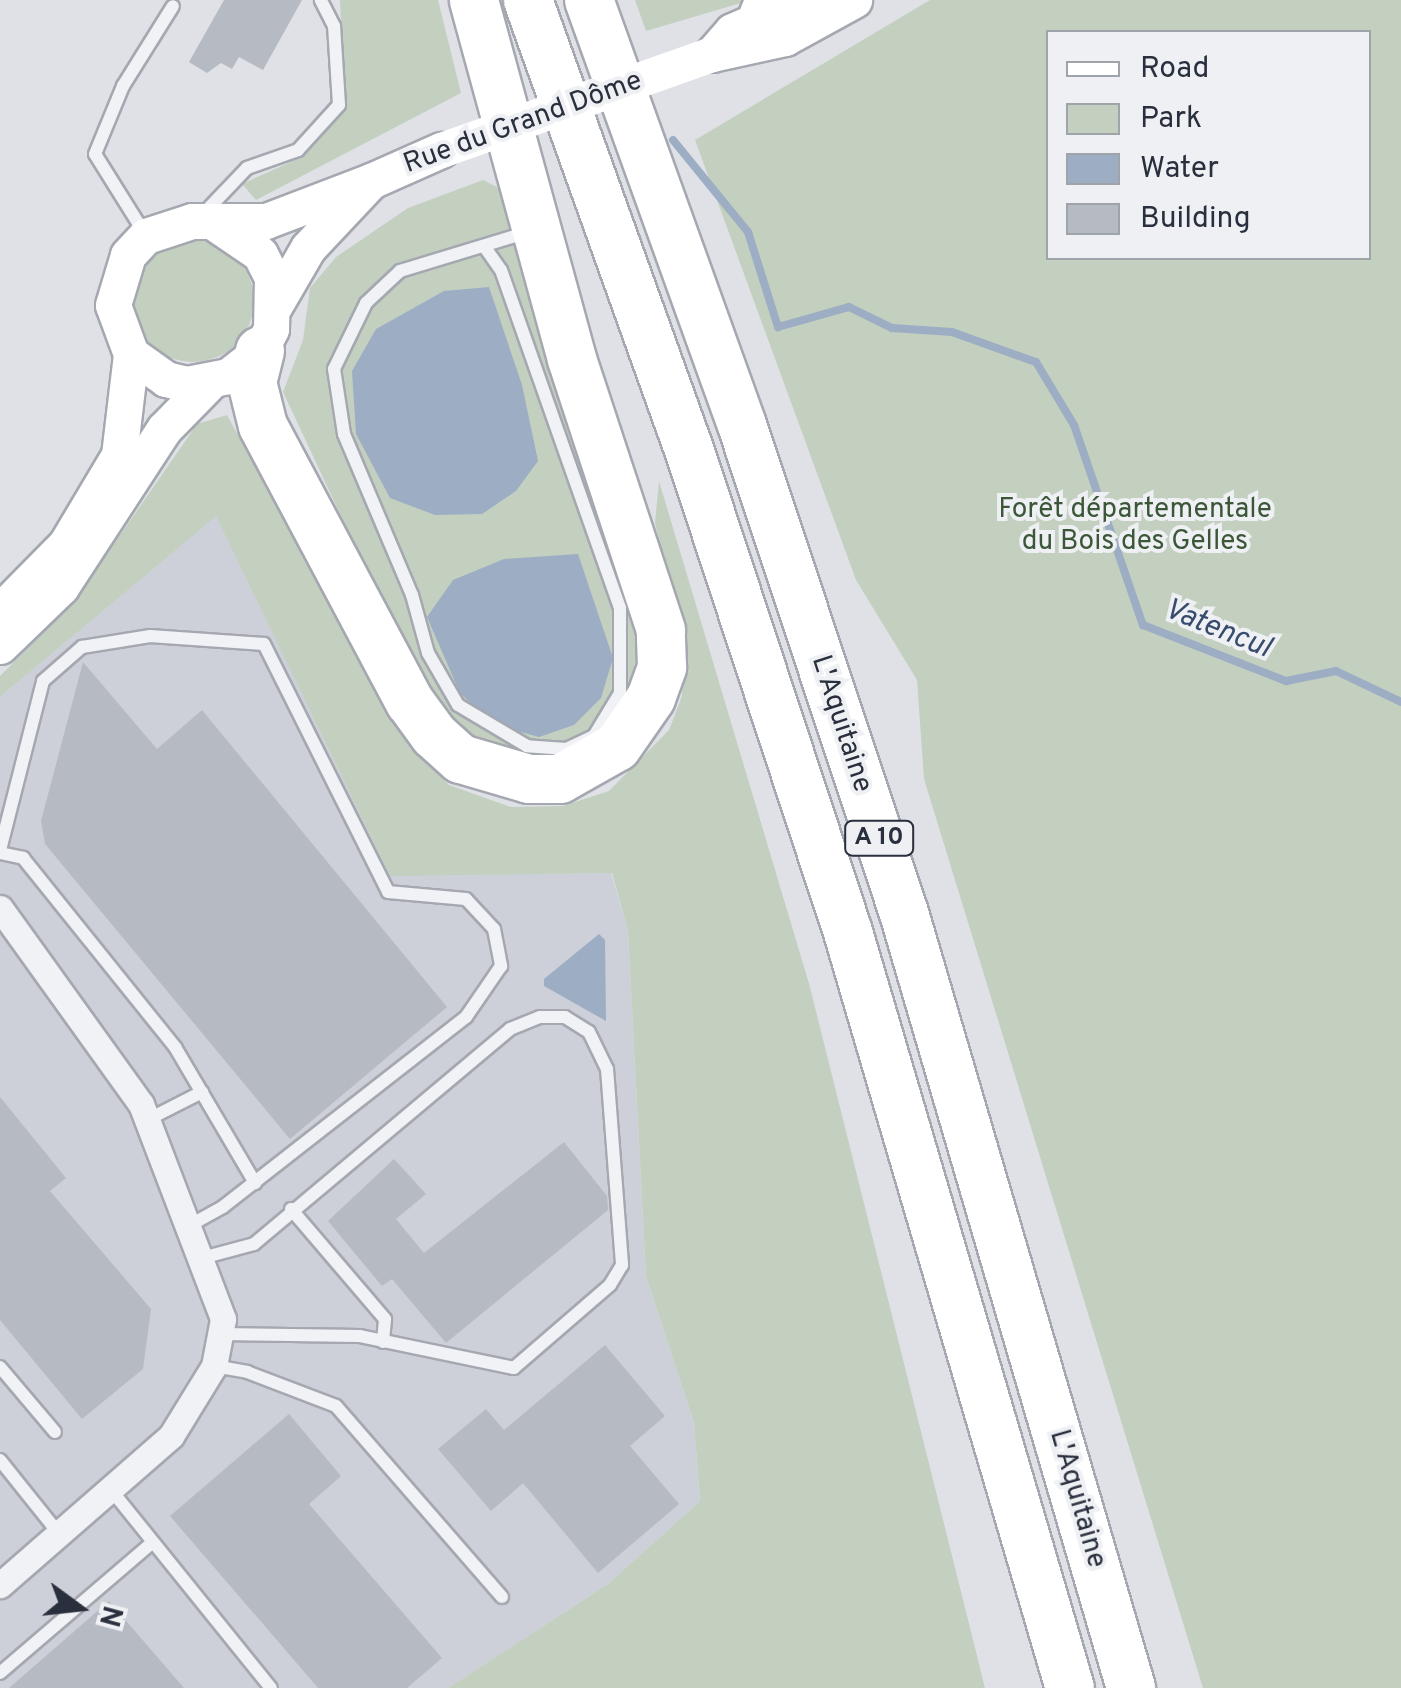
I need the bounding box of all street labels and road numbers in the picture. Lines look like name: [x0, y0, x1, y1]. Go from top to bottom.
street label: Rue du Grand Dôme: [399, 64, 647, 182]
street label: L'Aquitaine: [803, 651, 879, 797]
road number: A 10: [842, 818, 916, 858]
street label: L'Aquitaine: [1041, 1426, 1113, 1572]

